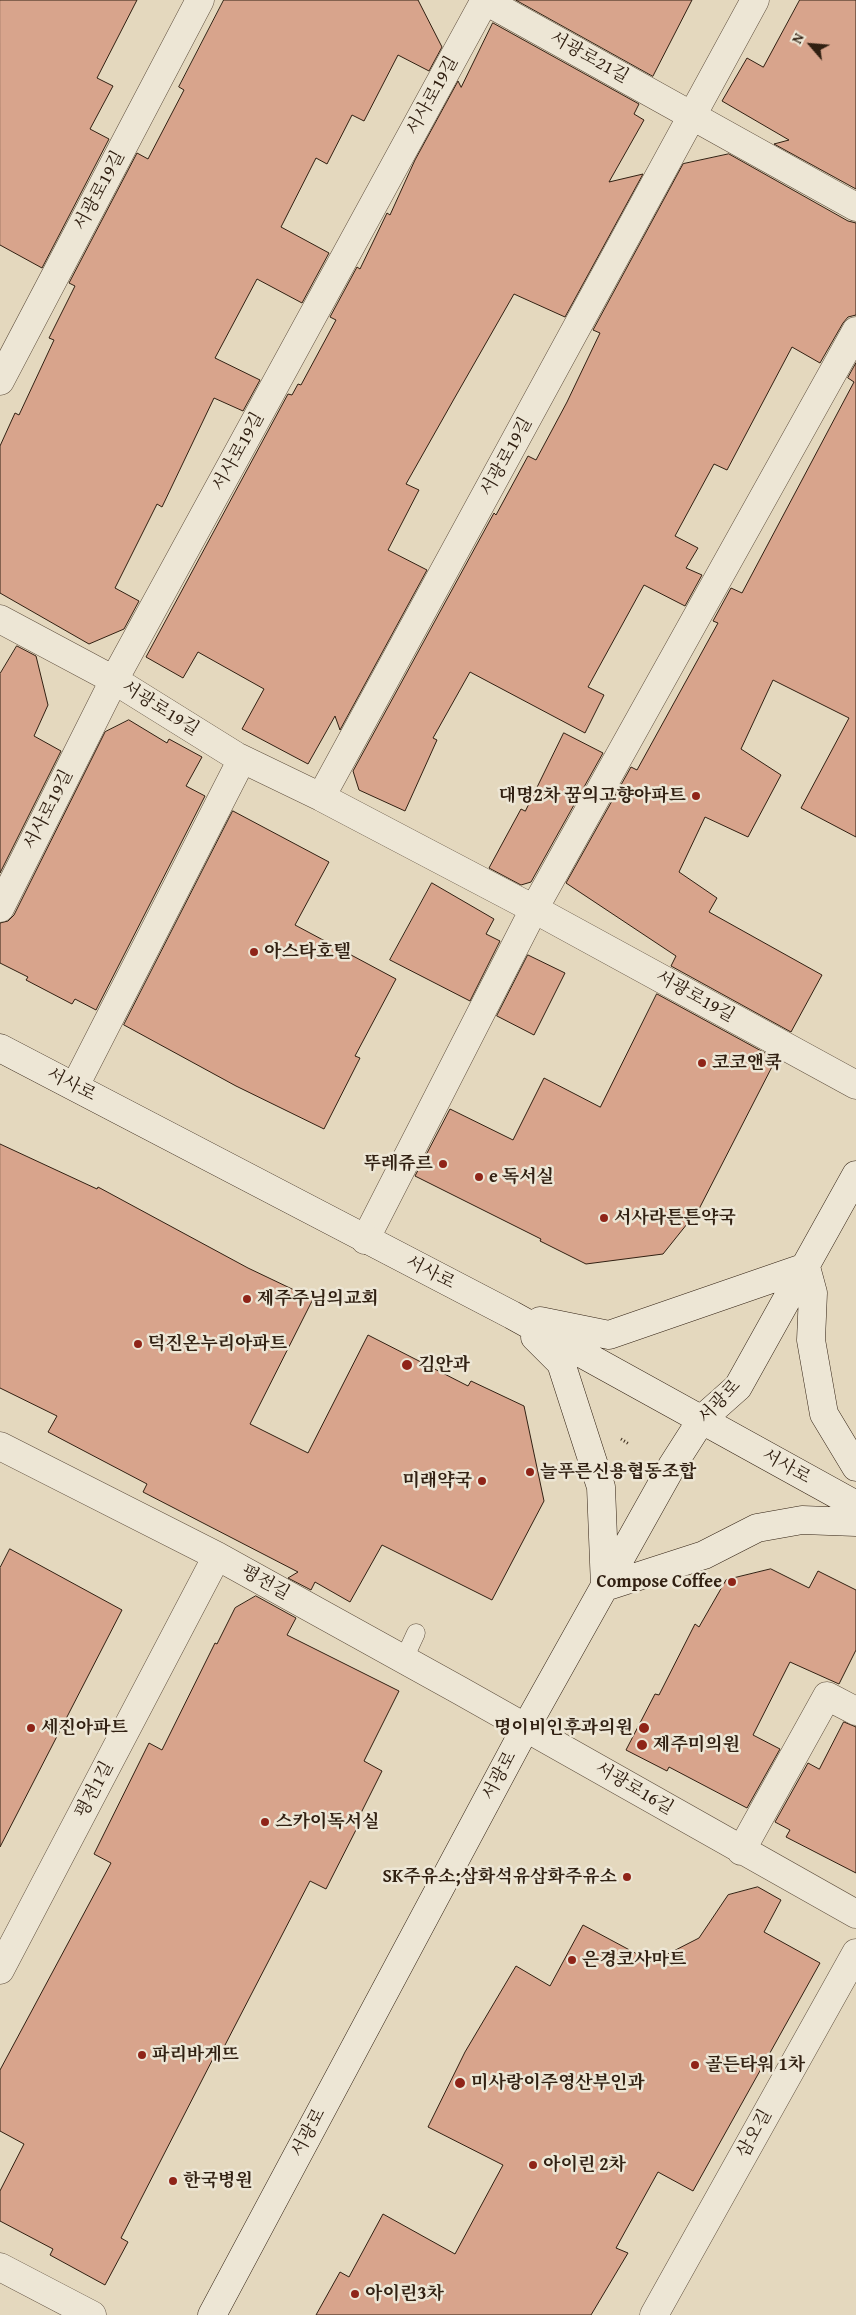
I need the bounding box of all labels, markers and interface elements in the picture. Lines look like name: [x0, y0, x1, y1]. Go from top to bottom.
north arrow: [786, 20, 836, 70]
street label: 서광로21길: [546, 27, 632, 89]
text: N: [787, 29, 809, 47]
street label: 서사로19길: [402, 53, 464, 139]
street label: 서광로19길: [70, 148, 130, 234]
street label: 서사로19길: [208, 409, 270, 495]
street label: 서광로19길: [476, 414, 538, 500]
street label: 서광로19길: [117, 677, 203, 741]
street label: 서사로19길: [20, 766, 78, 854]
place label: 대명2차 꿈의고향아파트: [499, 785, 686, 807]
marker: 대명2차 꿈의고향아파트: [690, 790, 702, 802]
place label: 아스타호텔: [264, 941, 351, 963]
marker: 아스타호텔: [248, 946, 260, 958]
street label: 서광로19길: [652, 966, 738, 1028]
place label: 코코앤쿡: [712, 1052, 782, 1074]
marker: 코코앤쿡: [696, 1057, 708, 1069]
street label: 서사로: [43, 1064, 99, 1106]
place label: 뚜레쥬르: [363, 1153, 433, 1175]
marker: 뚜레쥬르: [437, 1158, 449, 1170]
place label: e 독서실: [489, 1166, 554, 1188]
marker: e 독서실: [473, 1171, 485, 1183]
place label: 서사라튼튼약국: [614, 1207, 736, 1229]
marker: 서사라튼튼약국: [598, 1212, 610, 1224]
street label: 서사로: [402, 1252, 458, 1294]
place label: 제주주님의교회: [257, 1288, 379, 1310]
marker: 제주주님의교회: [241, 1293, 253, 1305]
place label: 덕진온누리아파트: [148, 1333, 287, 1355]
marker: 덕진온누리아파트: [132, 1338, 144, 1350]
place label: 김안과: [418, 1354, 470, 1376]
marker: 김안과: [400, 1358, 414, 1372]
street label: 서광로: [694, 1376, 746, 1428]
street label: 서사로: [758, 1445, 814, 1489]
place label: 늘푸른신용협동조합: [540, 1461, 696, 1483]
marker: 늘푸른신용협동조합: [524, 1466, 536, 1478]
place label: 미래약국: [402, 1470, 472, 1492]
marker: 미래약국: [476, 1475, 488, 1487]
street label: 평전길: [237, 1561, 293, 1605]
place label: Compose Coffee: [596, 1571, 722, 1593]
marker: Compose Coffee: [726, 1576, 738, 1588]
place label: 세진아파트: [41, 1717, 128, 1739]
place label: 명이비인후과의원: [494, 1717, 633, 1739]
marker: 명이비인후과의원: [637, 1721, 651, 1735]
marker: 세진아파트: [25, 1722, 37, 1734]
place label: 제주미의원: [653, 1734, 740, 1756]
marker: 제주미의원: [635, 1738, 649, 1752]
street label: 서광로: [478, 1748, 522, 1804]
street label: 평전1길: [71, 1758, 119, 1822]
street label: 서광로16길: [591, 1758, 677, 1820]
place label: 스카이독서실: [275, 1811, 379, 1833]
marker: 스카이독서실: [259, 1816, 271, 1828]
place label: SK주유소;삼화석유삼화주유소: [382, 1866, 617, 1888]
marker: SK주유소;삼화석유삼화주유소: [621, 1871, 633, 1883]
place label: 은경코사마트: [582, 1949, 686, 1971]
marker: 은경코사마트: [566, 1954, 578, 1966]
place label: 파리바게뜨: [152, 2044, 239, 2066]
marker: 파리바게뜨: [136, 2049, 148, 2061]
place label: 골든타워 1차: [705, 2054, 805, 2076]
marker: 골든타워 1차: [689, 2059, 701, 2071]
place label: 미사랑이주영산부인과: [471, 2072, 645, 2094]
marker: 미사랑이주영산부인과: [453, 2076, 467, 2090]
street label: 서광로: [287, 2105, 331, 2161]
street label: 삼오길: [733, 2106, 777, 2162]
place label: 아이린 2차: [543, 2154, 626, 2176]
marker: 아이린 2차: [527, 2159, 539, 2171]
place label: 한국병원: [183, 2170, 253, 2192]
marker: 한국병원: [167, 2175, 179, 2187]
place label: 아이린3차: [365, 2283, 444, 2305]
marker: 아이린3차: [349, 2288, 361, 2300]

